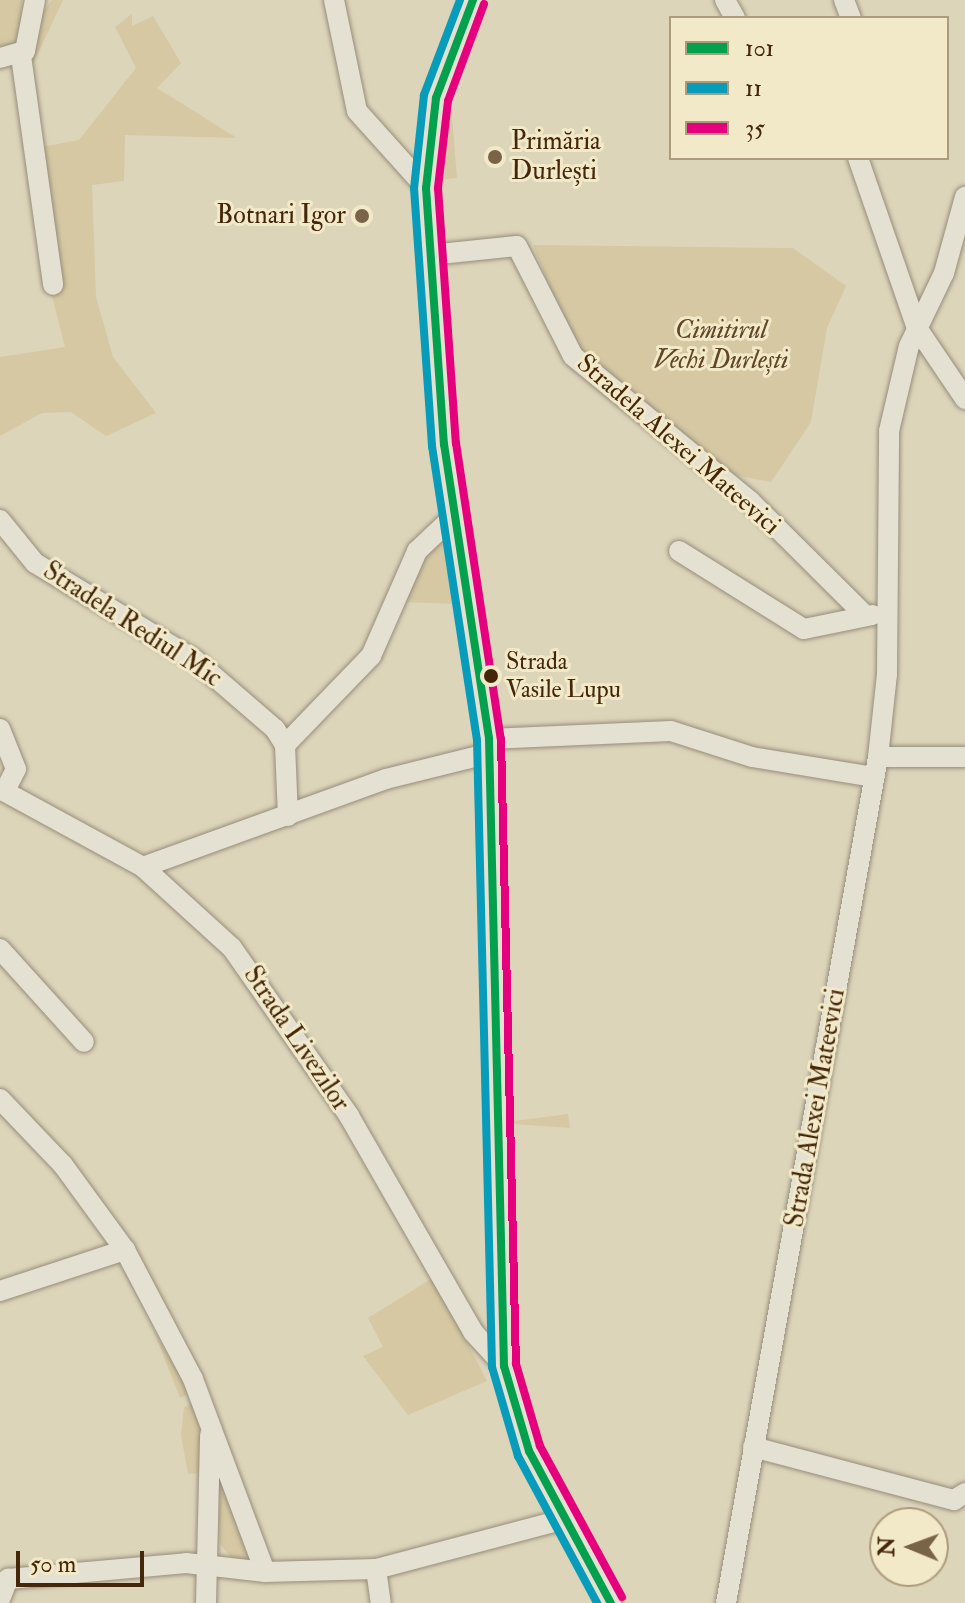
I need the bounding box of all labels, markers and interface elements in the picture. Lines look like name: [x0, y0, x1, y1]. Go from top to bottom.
legend: [669, 16, 949, 160]
text: 101: [745, 33, 774, 64]
text: 11: [745, 73, 762, 104]
text: 35: [745, 113, 765, 144]
place label: Primăria Durlești: [511, 126, 601, 188]
marker: Primăria Durlești: [486, 148, 504, 166]
place label: Botnari Igor: [216, 200, 346, 232]
marker: Botnari Igor: [353, 207, 371, 225]
park label: Cimitirul Vechi Durlești: [654, 315, 788, 376]
street label: Stradela Alexei Mateevici: [570, 348, 786, 542]
street label: Stradela Rediul Mic: [37, 556, 227, 694]
place label: Strada Vasile Lupu: [506, 648, 621, 704]
marker: Strada Vasile Lupu: [483, 668, 499, 684]
street label: Strada Livezilor: [236, 961, 356, 1117]
street label: Strada Alexei Mateevici: [780, 986, 852, 1230]
north arrow: [869, 1507, 949, 1587]
scale bar: [20, 1535, 148, 1585]
text: N: [873, 1537, 901, 1557]
text: 50 m: [30, 1549, 76, 1580]

